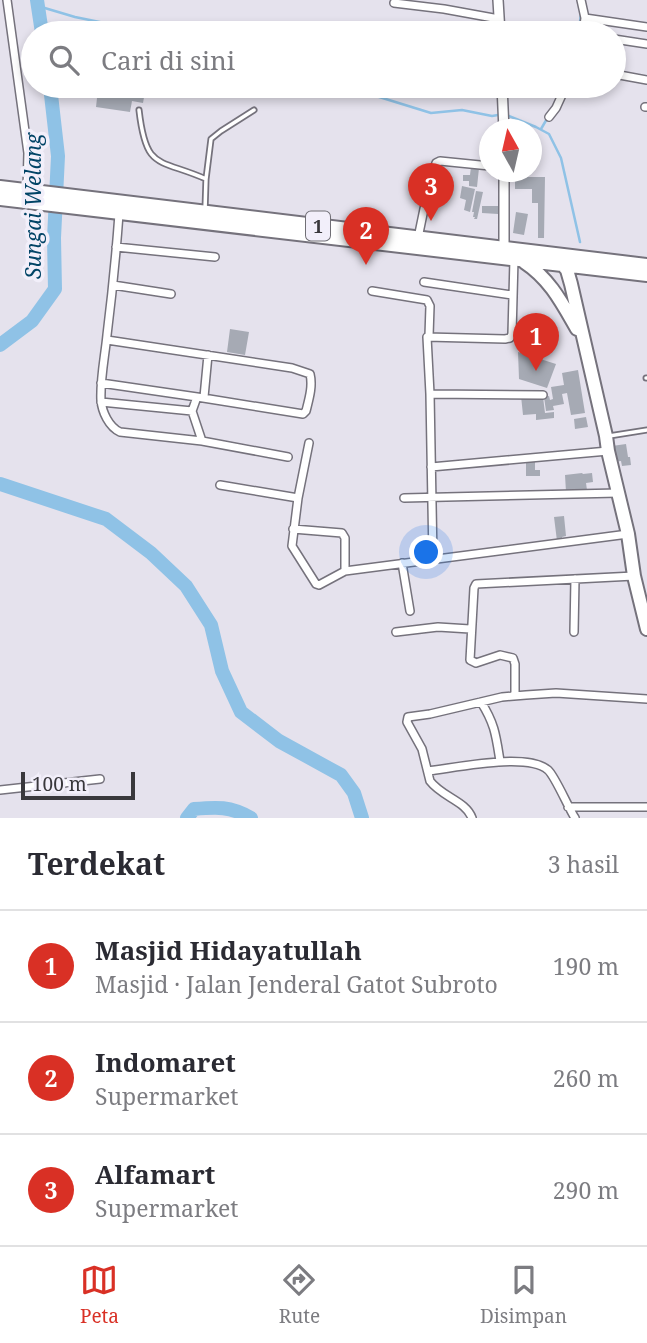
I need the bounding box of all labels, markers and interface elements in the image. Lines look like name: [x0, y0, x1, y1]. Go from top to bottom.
search box: [21, 21, 626, 98]
icon: search: [45, 41, 83, 79]
text: Cari di sini: [101, 42, 235, 78]
north arrow: [479, 119, 542, 182]
water label: Sungai Welang: [19, 132, 47, 279]
pin: 3: [408, 163, 454, 221]
pin: 2: [343, 207, 389, 265]
road number: 1: [306, 211, 330, 240]
pin: 1: [513, 313, 559, 371]
your location: [409, 535, 443, 569]
scale bar: [21, 769, 135, 801]
text: 100 m: [32, 771, 87, 797]
text: Terdekat: [28, 843, 165, 884]
text: 3 hasil: [548, 848, 619, 880]
text: Masjid Hidayatullah: [95, 932, 362, 968]
text: 1: [45, 950, 58, 982]
text: 190 m: [553, 950, 619, 982]
text: Masjid · Jalan Jenderal Gatot Subroto: [95, 968, 498, 1000]
text: Indomaret: [95, 1044, 236, 1080]
text: 2: [45, 1062, 58, 1094]
text: 260 m: [553, 1062, 619, 1094]
text: Supermarket: [95, 1080, 238, 1112]
text: Alfamart: [95, 1156, 215, 1192]
text: 3: [45, 1174, 58, 1206]
text: 290 m: [553, 1174, 619, 1206]
text: Supermarket: [95, 1192, 238, 1224]
tab: Peta: [80, 1261, 119, 1329]
tab: Rute: [279, 1261, 320, 1329]
tab: Disimpan: [480, 1261, 567, 1329]

